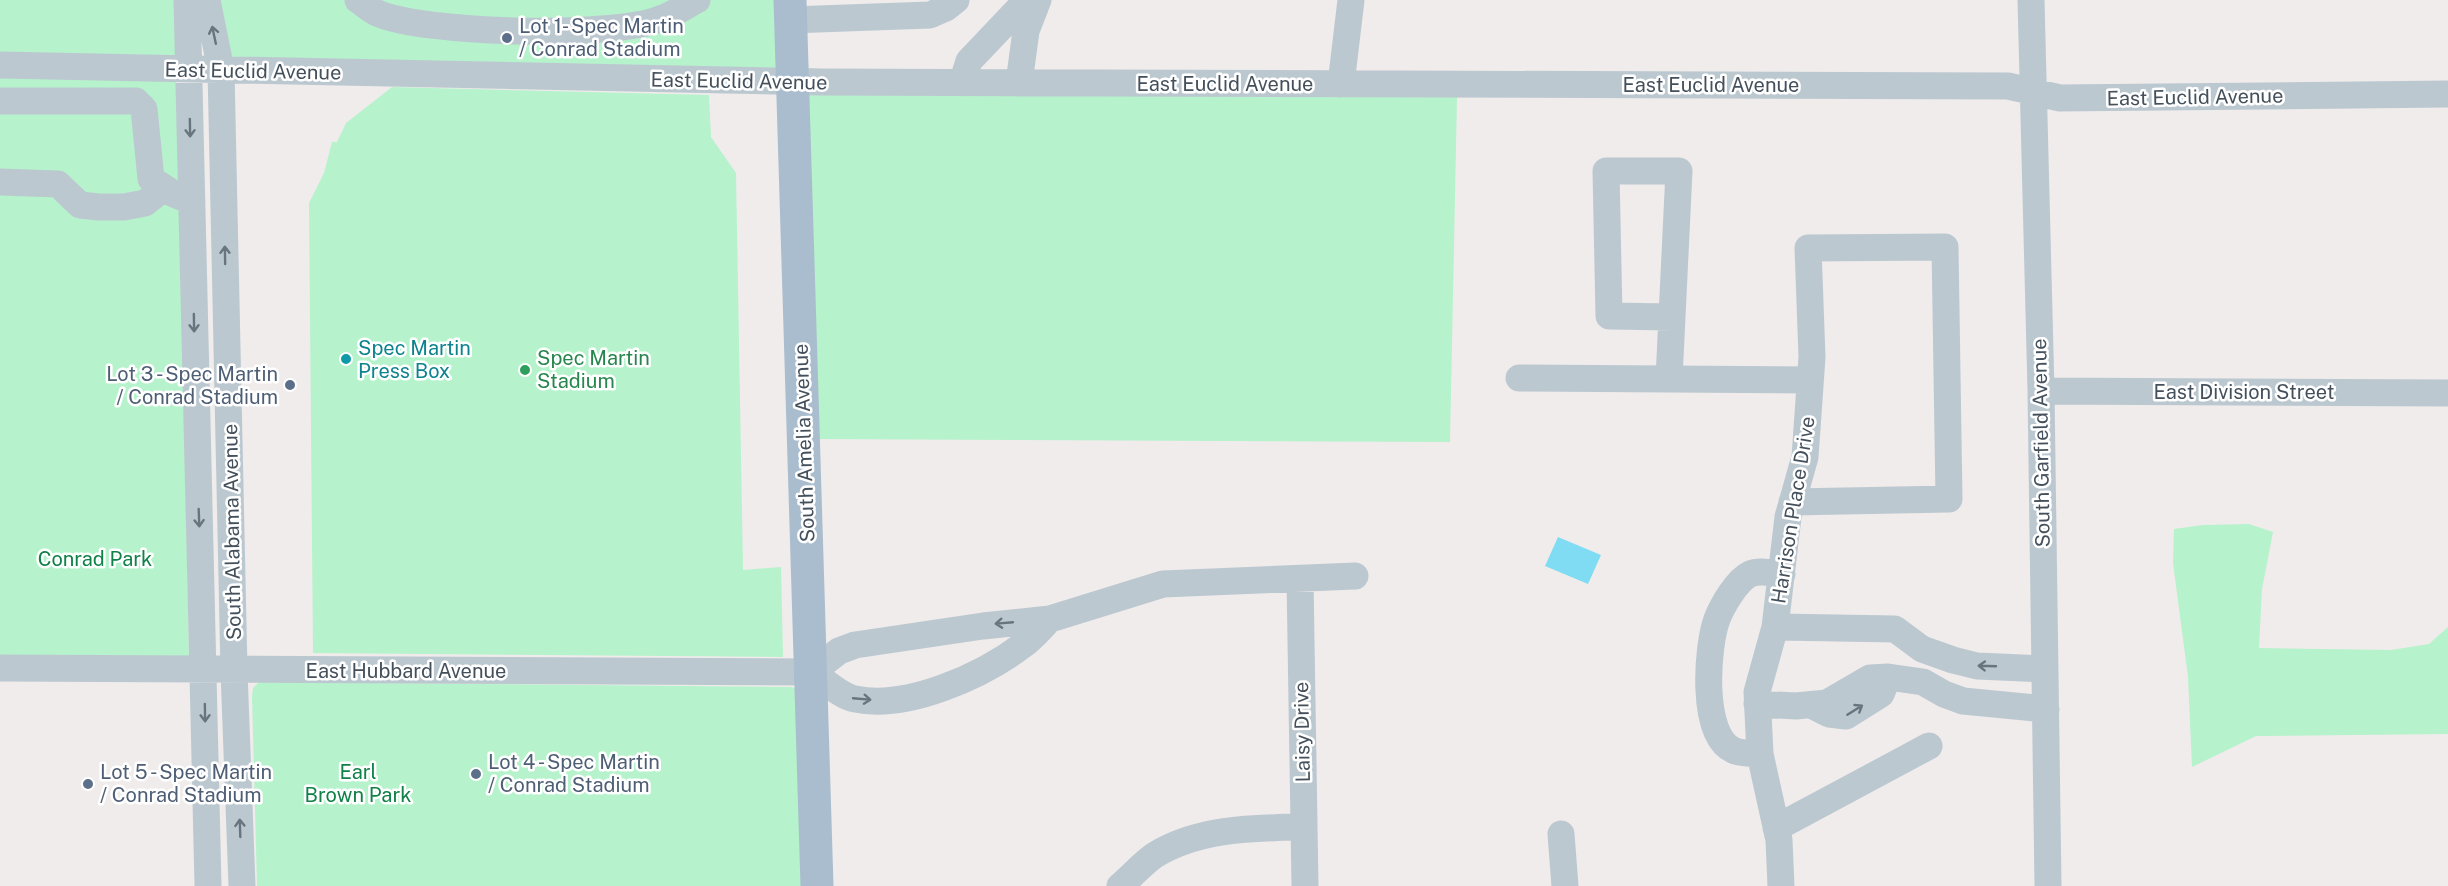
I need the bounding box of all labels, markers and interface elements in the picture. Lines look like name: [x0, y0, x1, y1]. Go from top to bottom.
place label: Lot 1- Spec Martin / Conrad Stadium: [519, 14, 684, 61]
one-way arrow: [208, 26, 219, 45]
marker: Lot 1- Spec Martin / Conrad Stadium: [500, 31, 514, 45]
street label: East Euclid Avenue: [164, 57, 342, 85]
street label: East Euclid Avenue: [650, 67, 828, 95]
street label: East Euclid Avenue: [1137, 72, 1313, 96]
street label: East Euclid Avenue: [1623, 73, 1799, 97]
street label: East Euclid Avenue: [2106, 83, 2284, 111]
one-way arrow: [184, 117, 196, 137]
one-way arrow: [220, 245, 231, 265]
one-way arrow: [188, 312, 199, 332]
place label: Spec Martin Press Box: [358, 336, 471, 383]
street label: South Garfield Avenue: [2027, 338, 2055, 548]
street label: South Amelia Avenue: [789, 343, 819, 543]
place label: Spec Martin Stadium: [537, 346, 650, 393]
marker: Spec Martin Press Box: [339, 352, 353, 366]
place label: Lot 3 - Spec Martin / Conrad Stadium: [106, 362, 278, 409]
marker: Spec Martin Stadium: [518, 363, 532, 377]
marker: Lot 3 - Spec Martin / Conrad Stadium: [283, 378, 297, 392]
street label: East Division Street: [2154, 380, 2334, 404]
street label: Harrison Place Drive: [1766, 415, 1820, 605]
street label: South Alabama Avenue: [218, 424, 246, 640]
one-way arrow: [193, 507, 205, 527]
park label: Conrad Park: [38, 547, 152, 571]
one-way arrow: [994, 618, 1014, 629]
street label: East Hubbard Avenue: [306, 659, 506, 683]
one-way arrow: [1977, 660, 1997, 671]
street label: Laisy Drive: [1289, 681, 1315, 783]
one-way arrow: [852, 694, 871, 705]
one-way arrow: [199, 702, 211, 722]
one-way arrow: [1847, 703, 1864, 716]
place label: Lot 4 - Spec Martin / Conrad Stadium: [488, 750, 660, 797]
place label: Lot 5 - Spec Martin / Conrad Stadium: [100, 760, 272, 807]
park label: Earl Brown Park: [305, 760, 411, 807]
marker: Lot 4 - Spec Martin / Conrad Stadium: [469, 767, 483, 781]
marker: Lot 5 - Spec Martin / Conrad Stadium: [81, 777, 95, 791]
one-way arrow: [234, 818, 246, 838]

